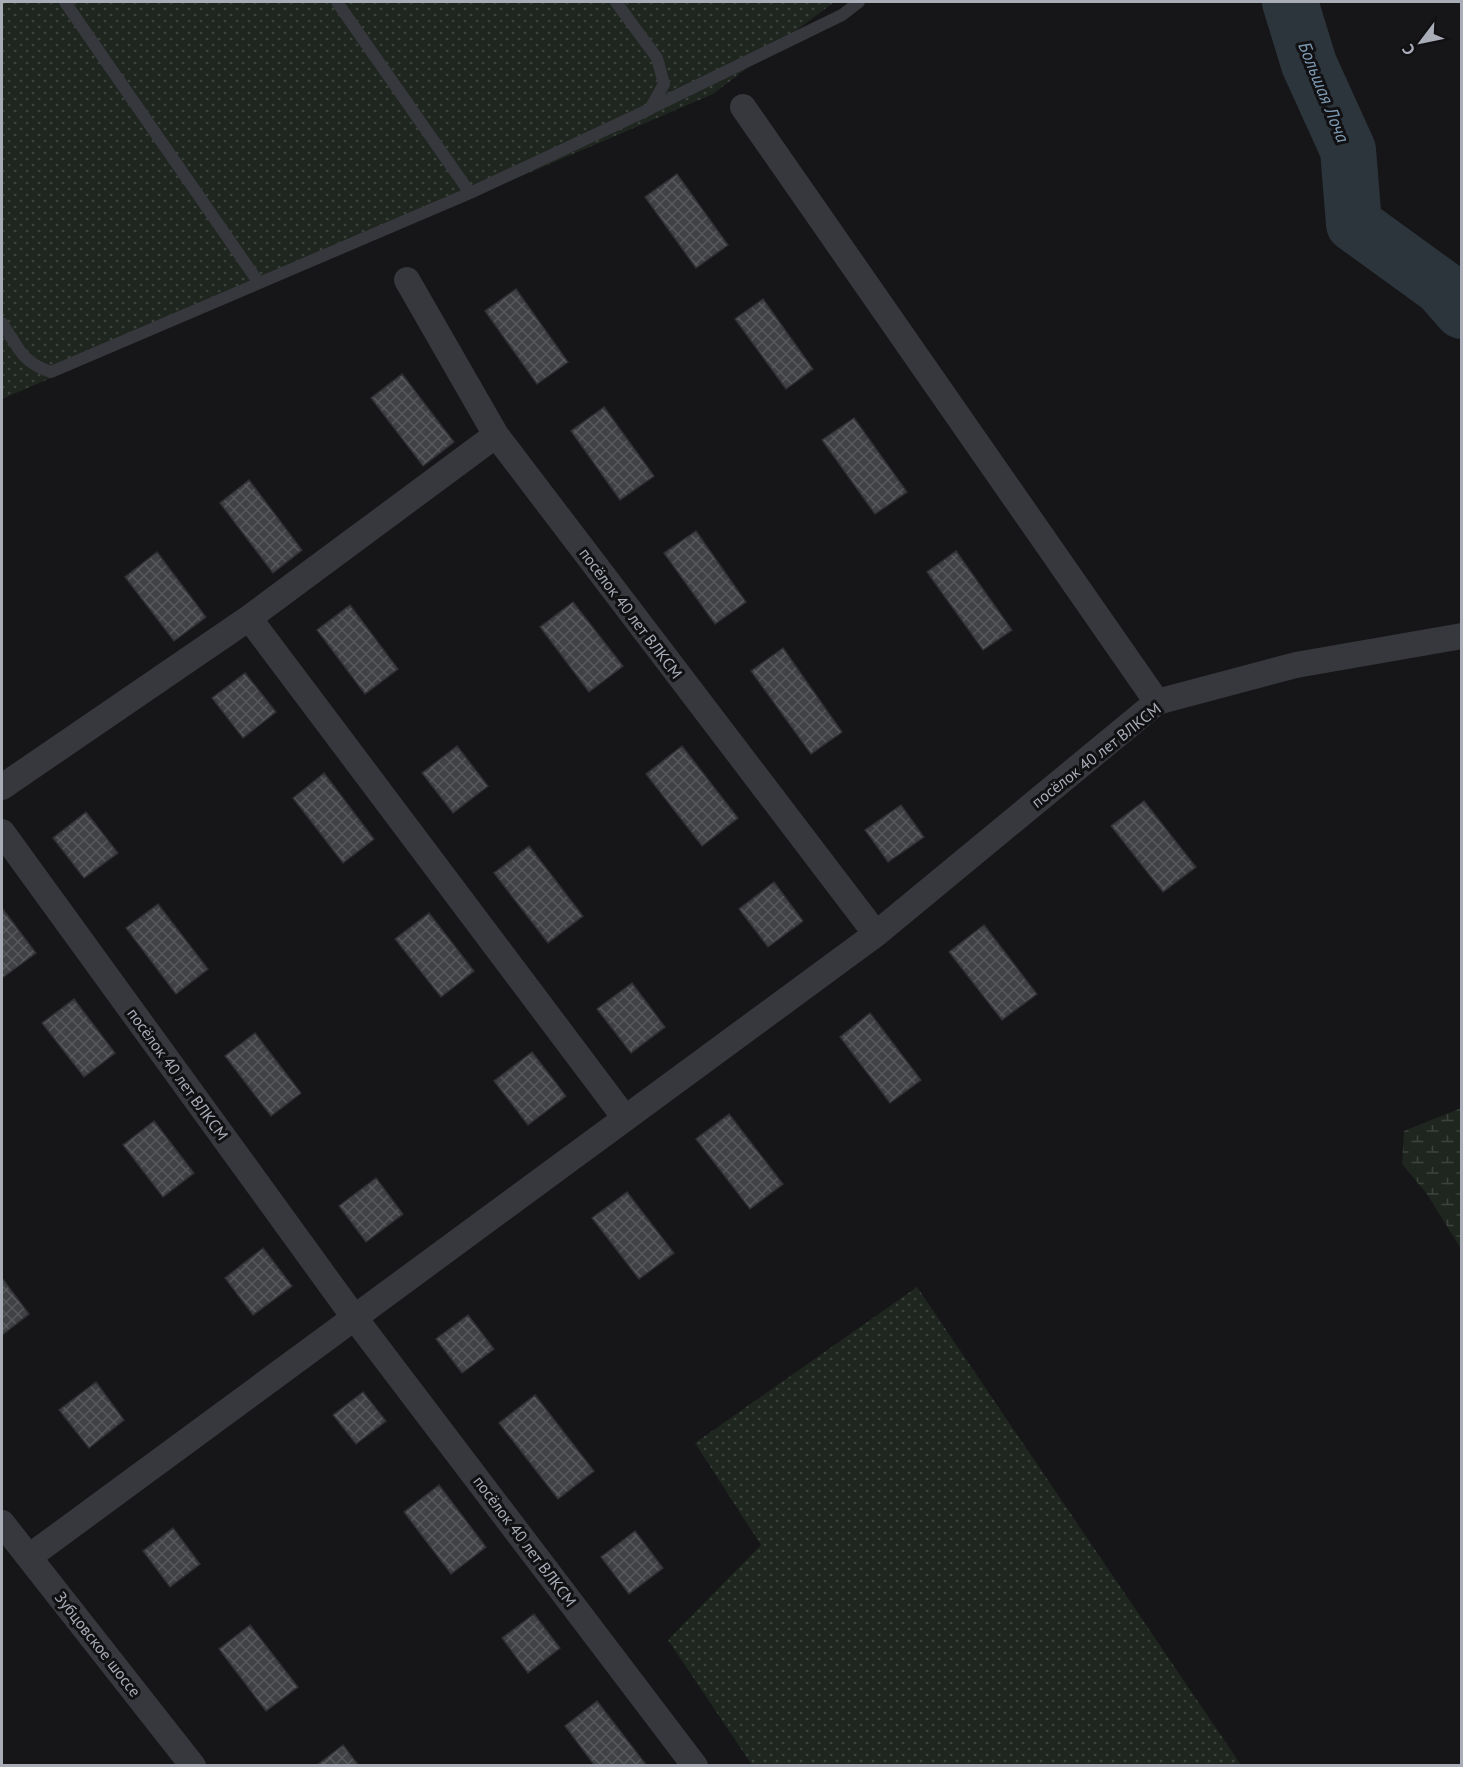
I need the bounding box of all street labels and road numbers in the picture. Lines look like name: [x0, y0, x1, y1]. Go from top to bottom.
street label: посёлок 40 лет ВЛКСМ: [575, 544, 687, 682]
street label: посёлок 40 лет ВЛКСМ: [1027, 698, 1165, 812]
street label: посёлок 40 лет ВЛКСМ: [123, 1004, 233, 1144]
street label: посёлок 40 лет ВЛКСМ: [469, 1472, 581, 1610]
street label: Зубцовское шоссе: [51, 1587, 145, 1701]

